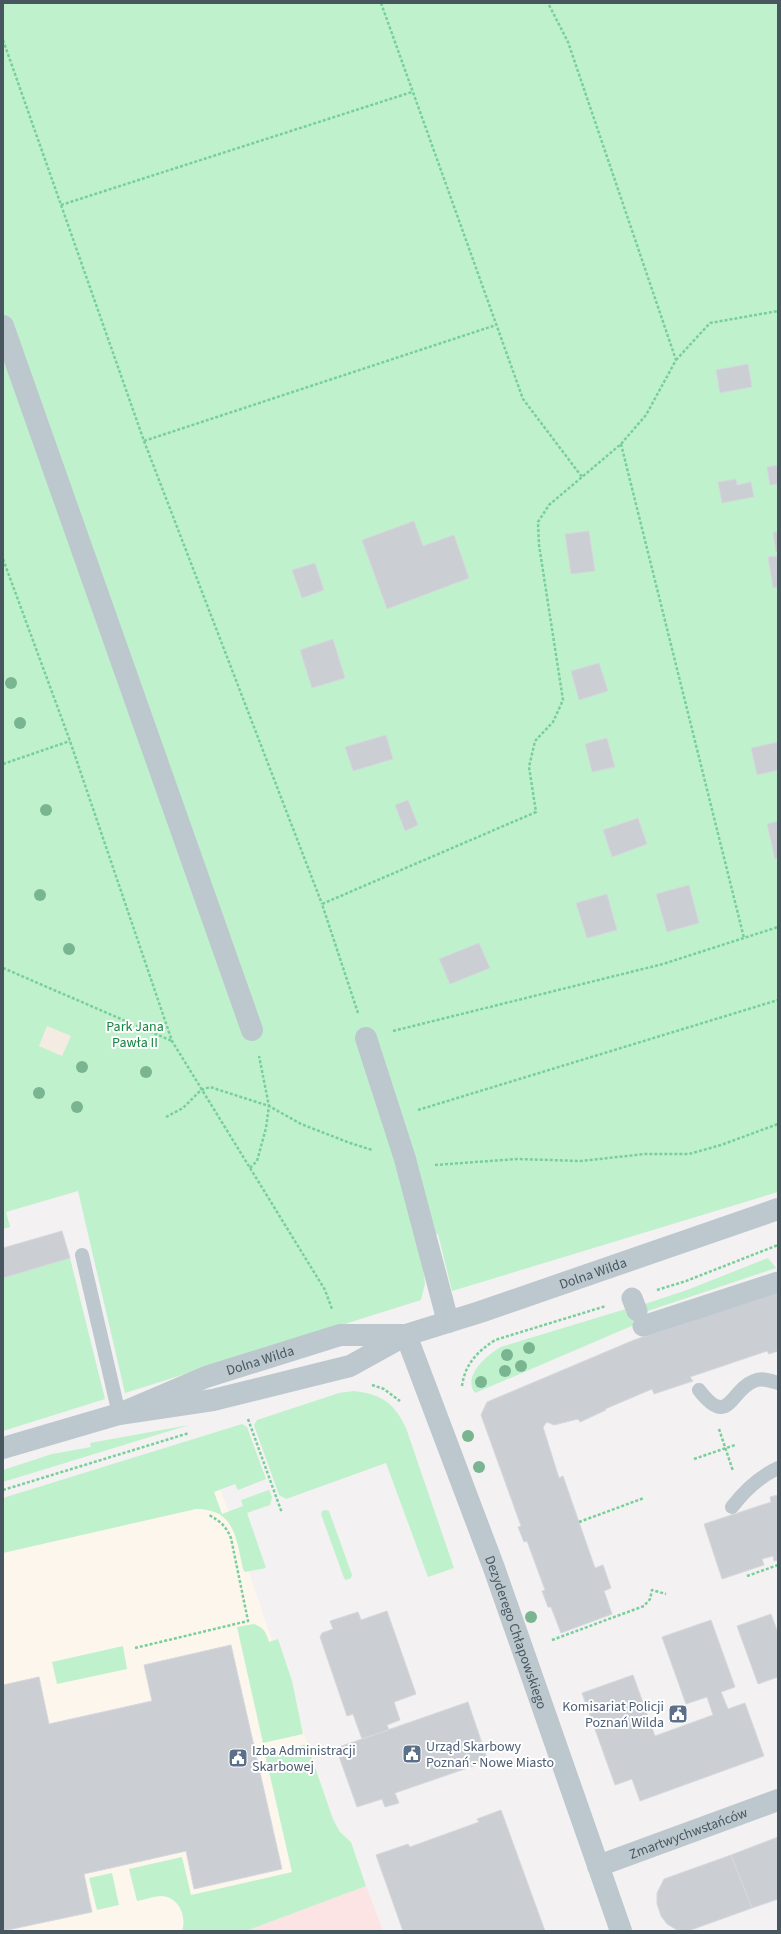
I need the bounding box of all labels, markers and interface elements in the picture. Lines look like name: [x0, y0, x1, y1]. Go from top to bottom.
park label: Park Jana Pawła II: [106, 1017, 164, 1053]
street label: Dolna Wilda: [557, 1253, 630, 1295]
street label: Dolna Wilda: [224, 1341, 297, 1381]
street label: Dezyderego Chłapowskiego: [479, 1553, 552, 1712]
place label: Komisariat Policji Poznań Wilda: [562, 1697, 664, 1733]
public building icon: Komisariat Policji Poznań Wilda: [667, 1703, 689, 1725]
place label: Urząd Skarbowy Poznań - Nowe Miasto: [426, 1737, 554, 1773]
place label: Izba Administracji Skarbowej: [252, 1741, 356, 1777]
public building icon: Urząd Skarbowy Poznań - Nowe Miasto: [401, 1743, 423, 1765]
public building icon: Izba Administracji Skarbowej: [227, 1747, 249, 1769]
street label: Zmartwychwstańców: [626, 1803, 751, 1865]

